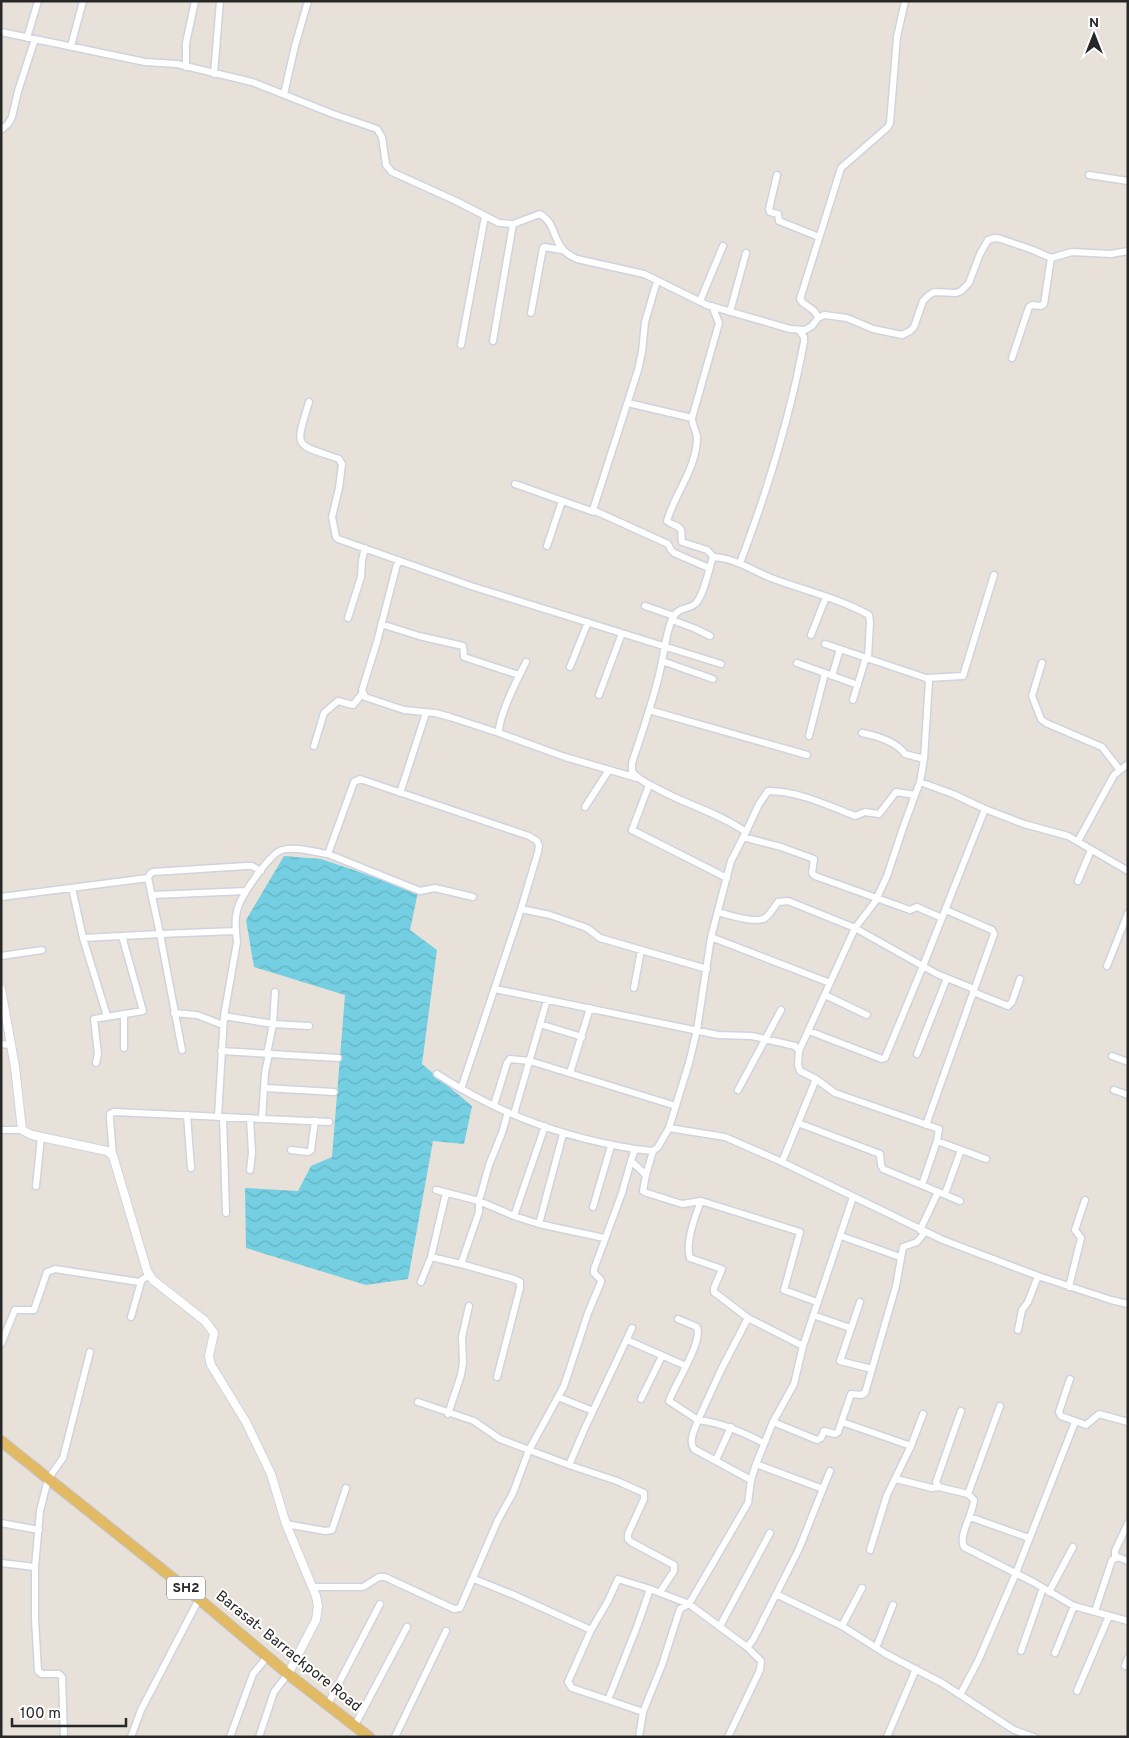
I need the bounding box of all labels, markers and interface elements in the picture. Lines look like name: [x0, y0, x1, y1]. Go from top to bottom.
north arrow: [1069, 10, 1119, 60]
text: N: [1089, 15, 1099, 32]
road number: SH2: [167, 1576, 205, 1600]
street label: Barasat- Barrackpore Road: [211, 1587, 365, 1717]
scale bar: [12, 1696, 126, 1728]
text: 100 m: [20, 1705, 61, 1724]

